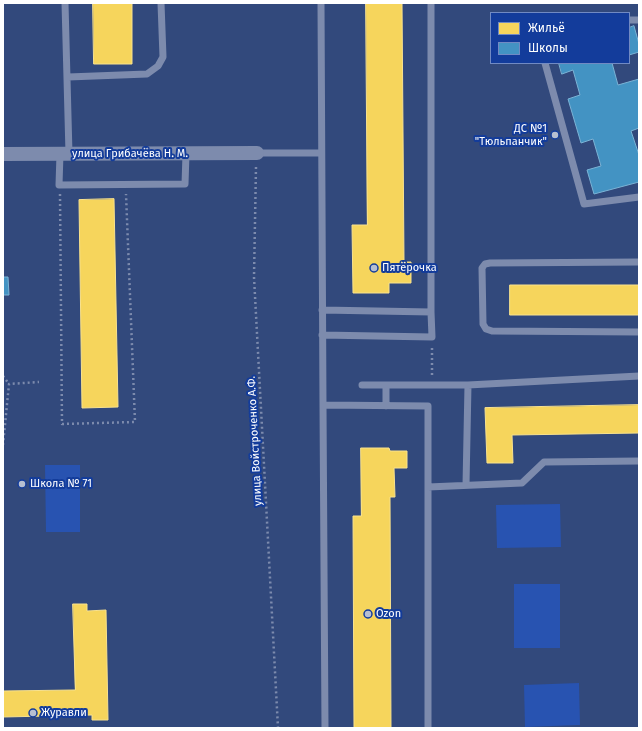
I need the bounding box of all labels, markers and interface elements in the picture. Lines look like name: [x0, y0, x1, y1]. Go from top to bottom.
legend: [490, 12, 630, 64]
text: Жильё: [528, 21, 565, 35]
text: Школы: [528, 41, 568, 55]
place label: ДС №1 "Тюльпанчик": [475, 122, 547, 148]
marker: ДС №1 "Тюльпанчик": [550, 130, 560, 140]
street label: улица Грибачёва Н. М.: [72, 147, 188, 161]
place label: Пятёрочка: [382, 261, 437, 275]
marker: Пятёрочка: [369, 263, 379, 273]
street label: улица Войстроченко А.Ф.: [245, 376, 265, 506]
place label: Школа № 71: [30, 477, 92, 491]
marker: Школа № 71: [17, 479, 27, 489]
place label: Ozon: [376, 607, 401, 621]
marker: Ozon: [363, 609, 373, 619]
place label: Журавли: [41, 706, 87, 720]
marker: Журавли: [28, 708, 38, 718]

